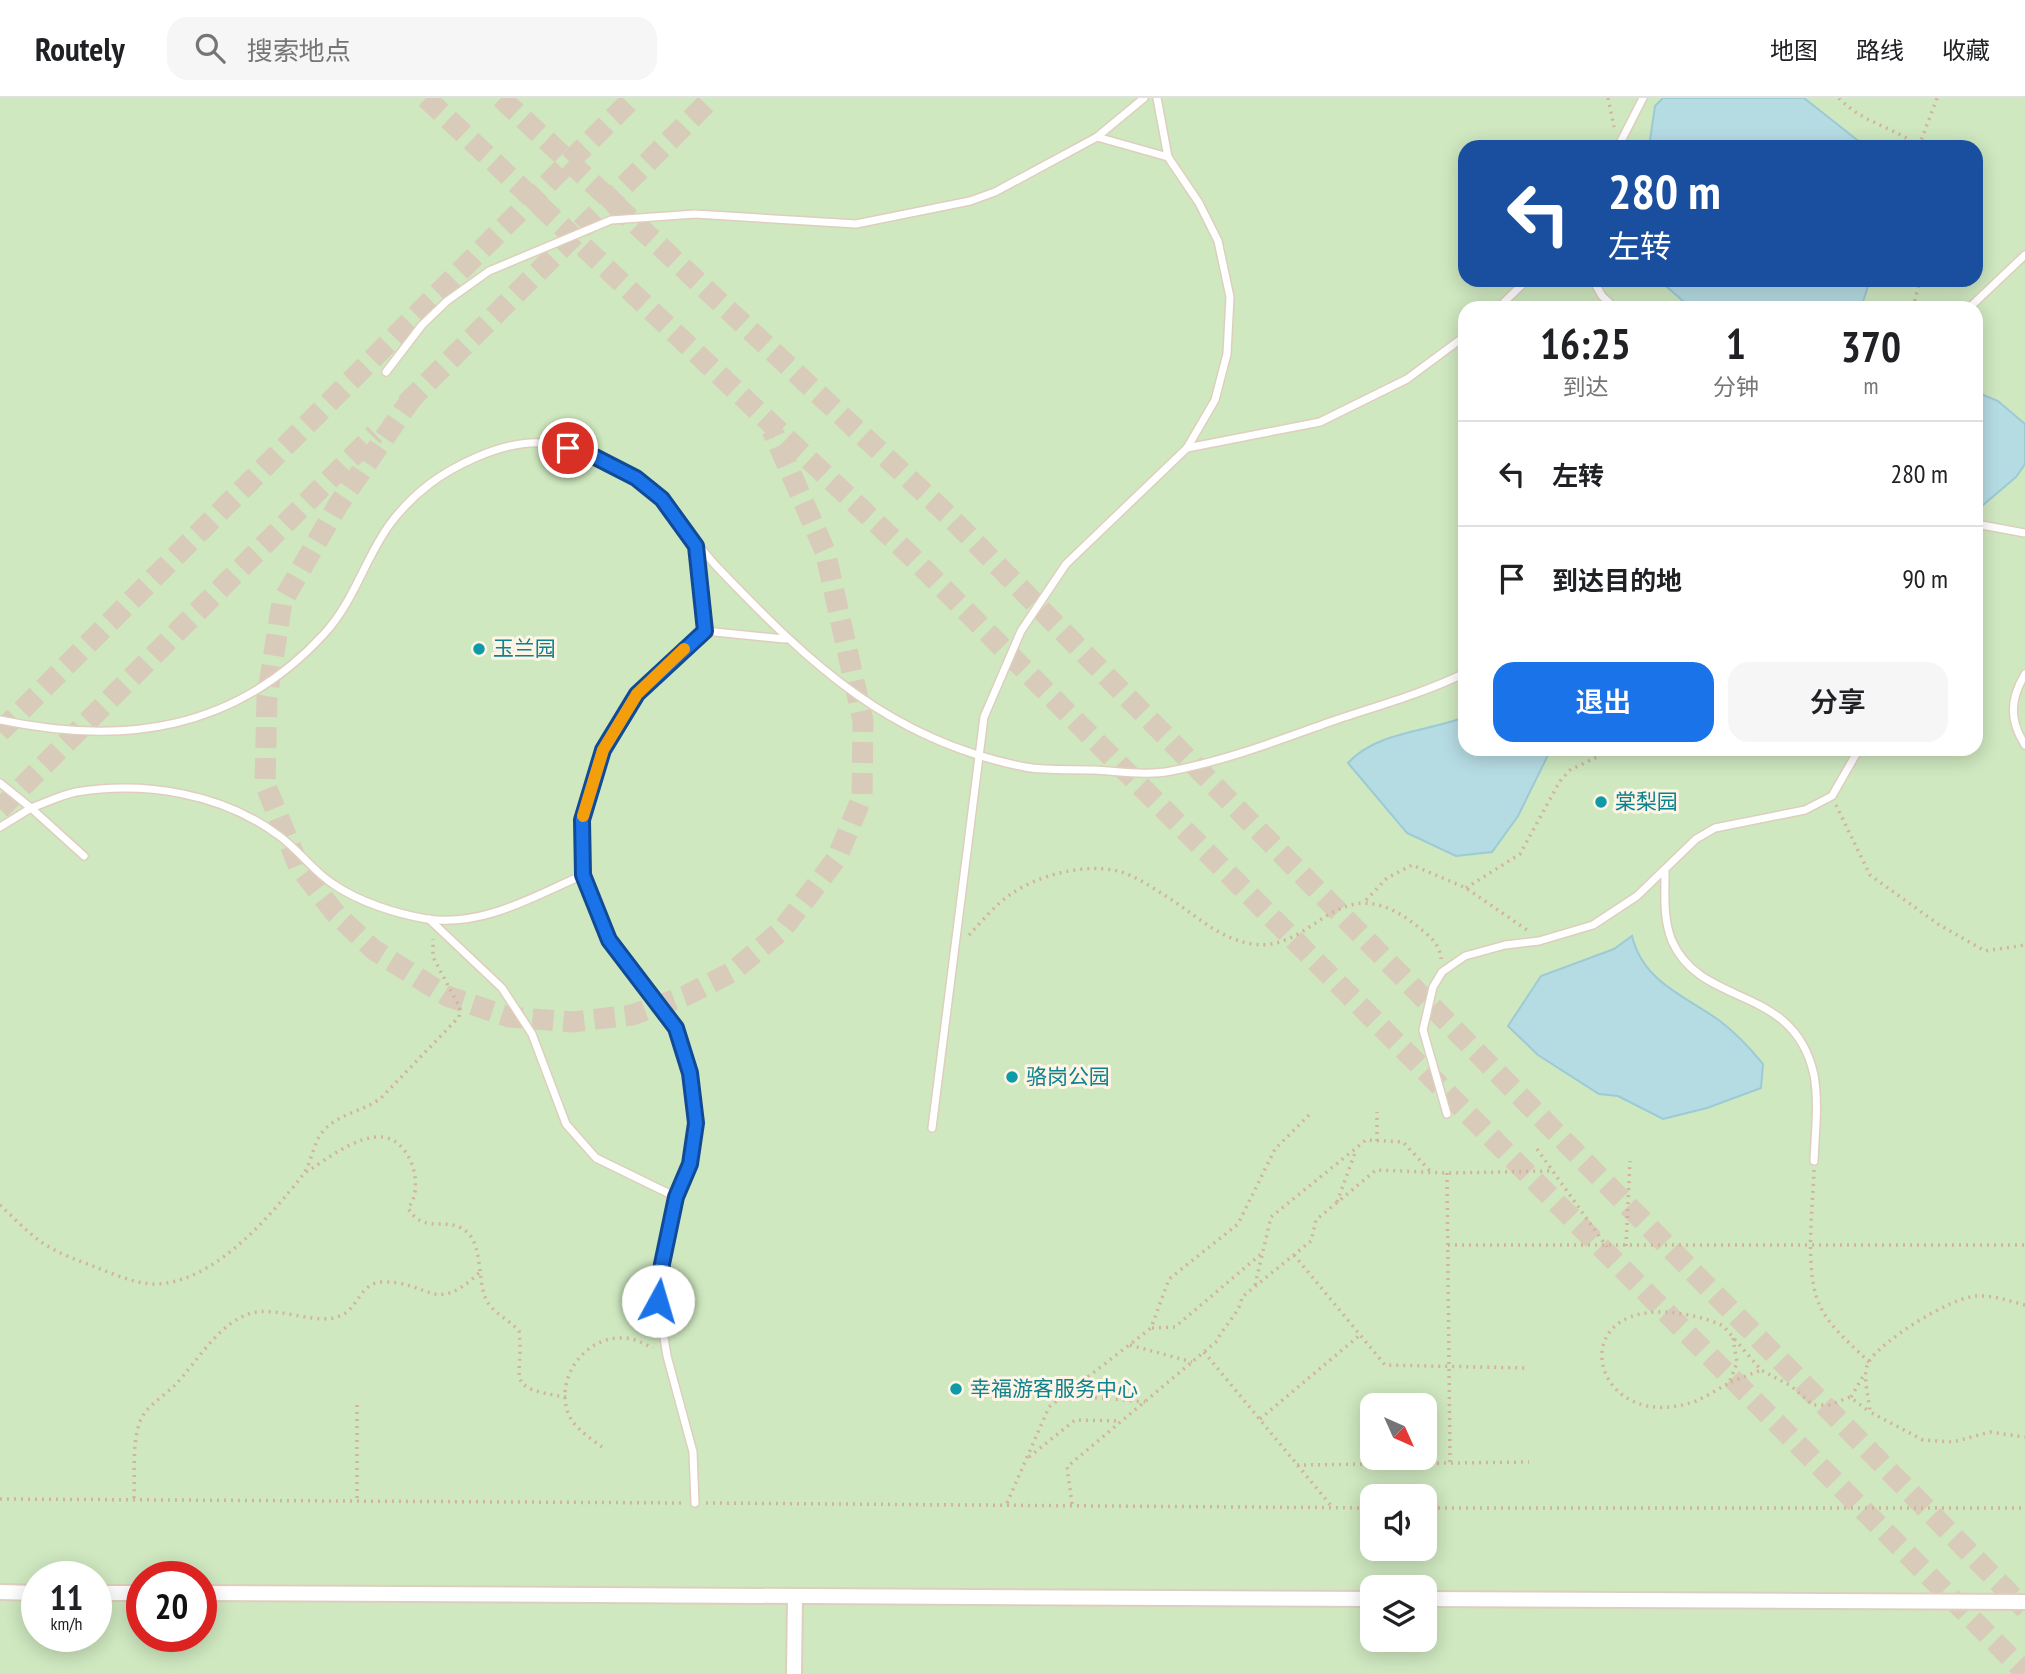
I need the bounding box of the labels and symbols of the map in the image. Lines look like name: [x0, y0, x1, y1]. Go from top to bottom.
pin: [538, 418, 598, 478]
place label: 玉兰园: [493, 635, 556, 662]
marker: 玉兰园: [471, 641, 487, 657]
place label: 棠梨园: [1615, 788, 1678, 815]
marker: 棠梨园: [1593, 794, 1609, 810]
place label: 骆岗公园: [1026, 1063, 1110, 1090]
marker: 骆岗公园: [1004, 1069, 1020, 1085]
position arrow: [621, 1264, 695, 1338]
place label: 幸福游客服务中心: [970, 1375, 1138, 1402]
marker: 幸福游客服务中心: [948, 1381, 964, 1397]
north arrow: [1360, 1393, 1437, 1470]
speed limit sign: 20: [126, 1561, 217, 1652]

